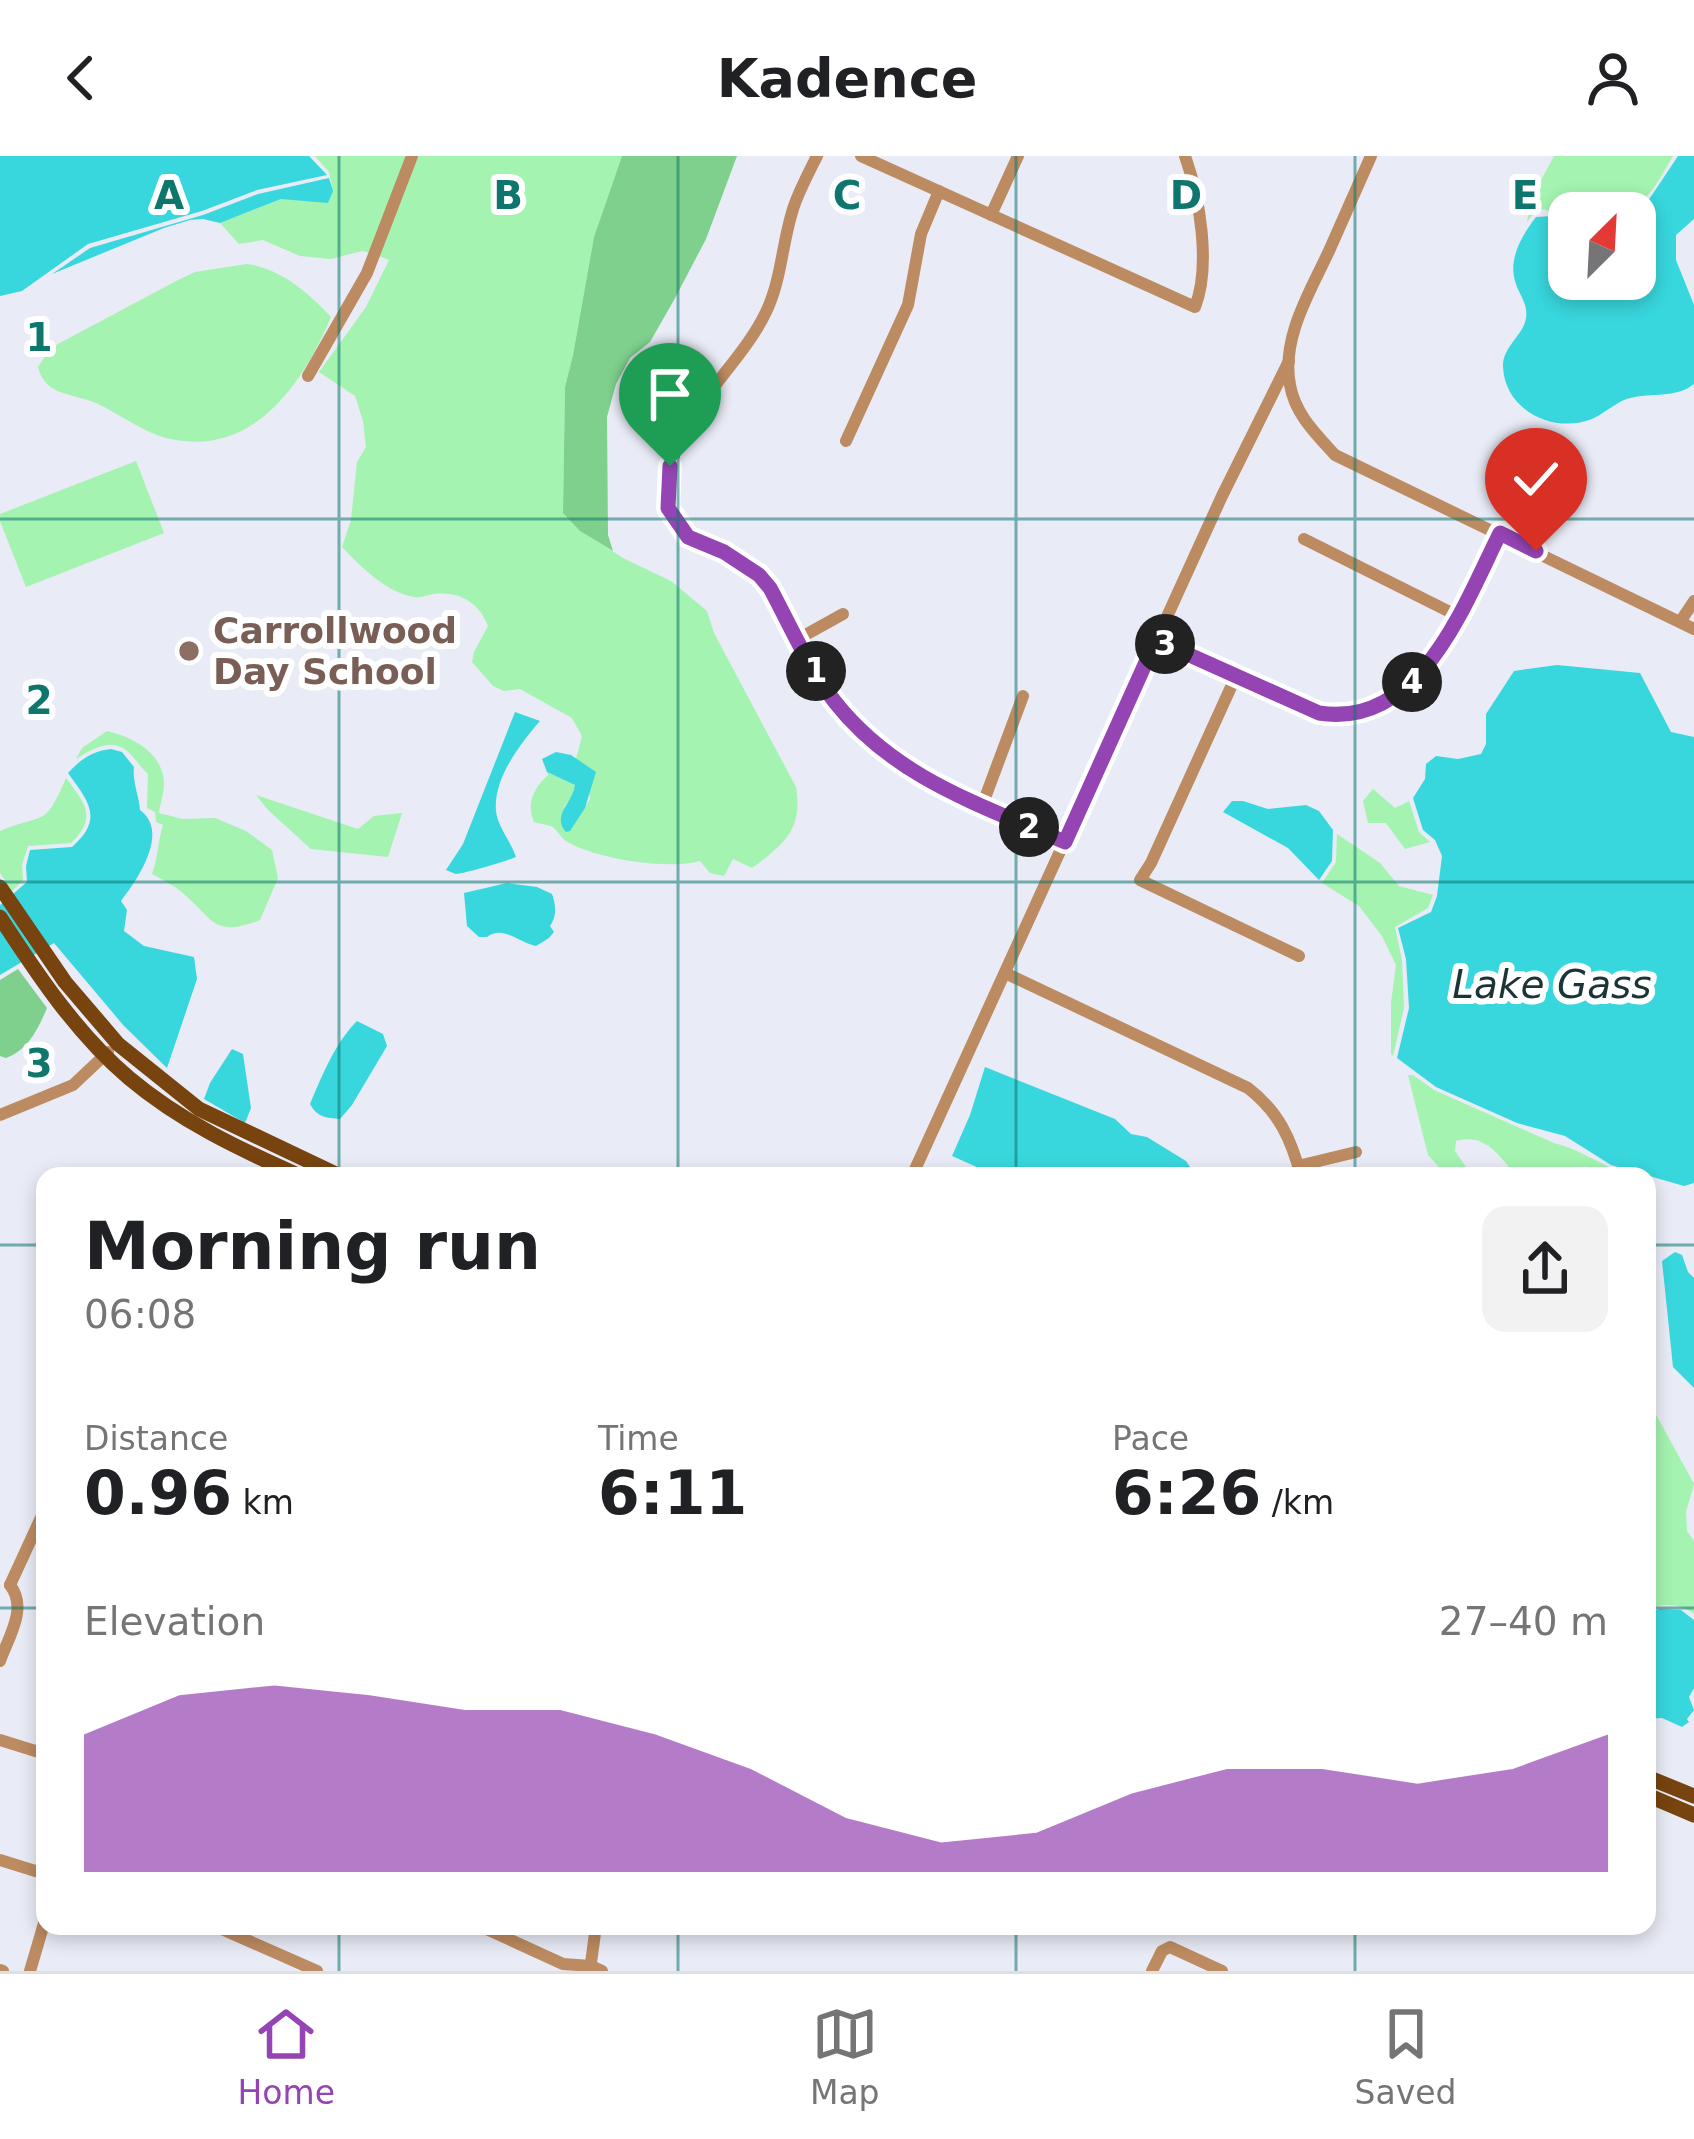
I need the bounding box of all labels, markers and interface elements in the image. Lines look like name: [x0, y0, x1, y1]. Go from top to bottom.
icon: back: [48, 45, 114, 111]
icon: person: [1580, 45, 1646, 111]
text: Kadence: [717, 47, 977, 110]
text: A: [154, 173, 184, 218]
text: B: [493, 173, 523, 218]
text: C: [833, 173, 861, 218]
text: D: [1170, 173, 1202, 218]
text: E: [1512, 173, 1538, 218]
north arrow: [1548, 192, 1656, 300]
map controls: [1548, 192, 1656, 300]
text: 1: [25, 315, 53, 360]
pin: [619, 343, 721, 466]
icon: arrive: [637, 361, 703, 427]
pin: [1485, 428, 1587, 551]
icon: check: [1503, 446, 1569, 512]
place label: Carrollwood Day School: [213, 610, 457, 692]
pin: 3: [1135, 614, 1195, 674]
text: 3: [1154, 624, 1176, 663]
marker: Carrollwood Day School: [176, 638, 202, 664]
pin: 1: [786, 641, 846, 701]
text: 1: [805, 651, 827, 690]
pin: 4: [1382, 652, 1442, 712]
text: 4: [1401, 662, 1423, 701]
text: 2: [25, 678, 53, 723]
pin: 2: [999, 797, 1059, 857]
text: 2: [1018, 807, 1040, 846]
water label: Lake Gass: [1452, 962, 1652, 1007]
text: 3: [25, 1041, 53, 1086]
button: share: [1482, 1206, 1608, 1332]
text: Morning run: [84, 1208, 541, 1285]
text: 06:08: [84, 1292, 196, 1337]
text: Distance: [84, 1419, 228, 1458]
text: Time: [598, 1419, 679, 1458]
text: Pace: [1112, 1419, 1189, 1458]
text: 0.96: [84, 1458, 232, 1528]
text: 6:11: [598, 1458, 747, 1528]
text: 6:26: [1112, 1458, 1261, 1528]
text: km: [232, 1483, 294, 1522]
text: /km: [1261, 1483, 1334, 1522]
text: Elevation: [84, 1599, 265, 1644]
text: 27–40 m: [1439, 1599, 1608, 1644]
tab: Home: [237, 2001, 335, 2112]
tab: Map: [810, 2001, 880, 2112]
tab: Saved: [1355, 2001, 1456, 2112]

